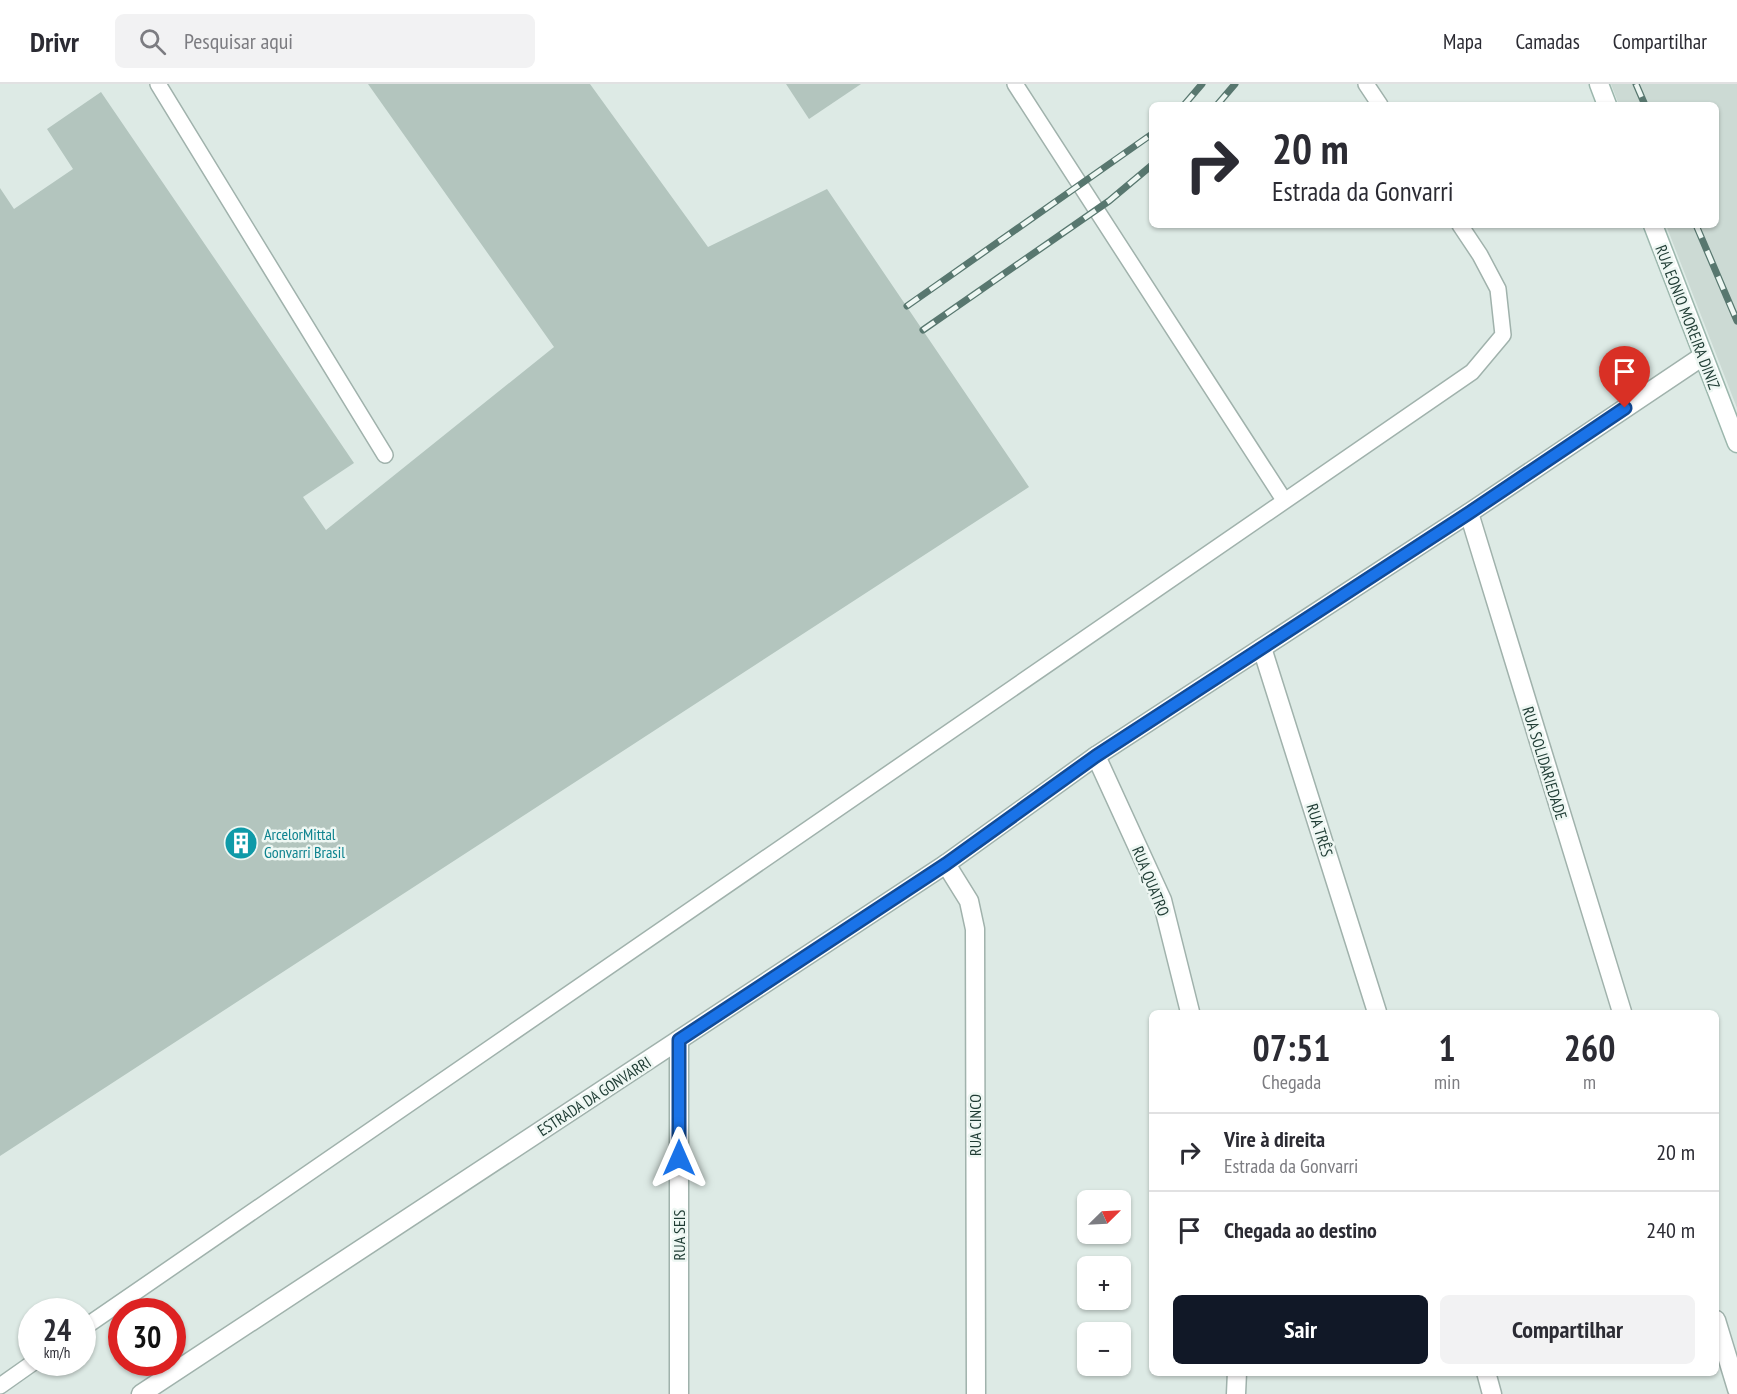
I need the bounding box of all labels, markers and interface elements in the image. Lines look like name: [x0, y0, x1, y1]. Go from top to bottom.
search box: [115, 14, 535, 68]
text: Drivr: [30, 23, 79, 60]
icon: search: [136, 25, 169, 58]
text: Pesquisar aqui: [184, 27, 293, 55]
text: Mapa: [1443, 28, 1482, 55]
text: Camadas: [1515, 28, 1580, 55]
text: Compartilhar: [1613, 28, 1707, 55]
text: 20 m: [1272, 121, 1349, 176]
icon: right: [1173, 126, 1251, 204]
text: Estrada da Gonvarri: [1272, 174, 1454, 208]
street label: RUA EONIO MOREIRA DINIZ: [1651, 242, 1725, 392]
pin: [1599, 346, 1650, 408]
icon: arrive: [1608, 355, 1641, 388]
street label: RUA SOLIDARIEDADE: [1518, 704, 1572, 822]
street label: RUA TRÊS: [1302, 801, 1338, 859]
place label: ArcelorMittal Gonvarri Brasil: [264, 824, 345, 862]
building icon: ArcelorMittal Gonvarri Brasil: [223, 825, 259, 861]
street label: RUA QUATRO: [1128, 843, 1174, 919]
text: 07:51: [1253, 1024, 1330, 1071]
text: 1: [1438, 1024, 1456, 1071]
text: 260: [1564, 1024, 1615, 1071]
street label: ESTRADA DA GONVARRI: [533, 1052, 655, 1140]
text: Chegada: [1262, 1069, 1321, 1095]
text: min: [1434, 1069, 1460, 1095]
text: m: [1583, 1069, 1596, 1095]
street label: RUA CINCO: [965, 1094, 985, 1156]
text: Vire à direita: [1224, 1125, 1325, 1153]
position arrow: [647, 1126, 711, 1190]
icon: right: [1173, 1136, 1206, 1169]
text: 20 m: [1656, 1138, 1695, 1166]
text: Estrada da Gonvarri: [1224, 1153, 1358, 1179]
north arrow: [1077, 1190, 1131, 1244]
map controls: [1077, 1190, 1131, 1376]
street label: RUA SEIS: [669, 1209, 689, 1260]
icon: arrive: [1173, 1214, 1206, 1247]
text: Chegada ao destino: [1224, 1216, 1377, 1244]
text: 240 m: [1646, 1216, 1695, 1244]
button: +: [1077, 1256, 1131, 1310]
button: Sair: [1173, 1295, 1428, 1364]
button: Compartilhar: [1440, 1295, 1695, 1364]
speed limit sign: 30: [108, 1298, 186, 1376]
text: 24: [43, 1310, 71, 1349]
button: −: [1077, 1322, 1131, 1376]
text: km/h: [44, 1343, 70, 1362]

